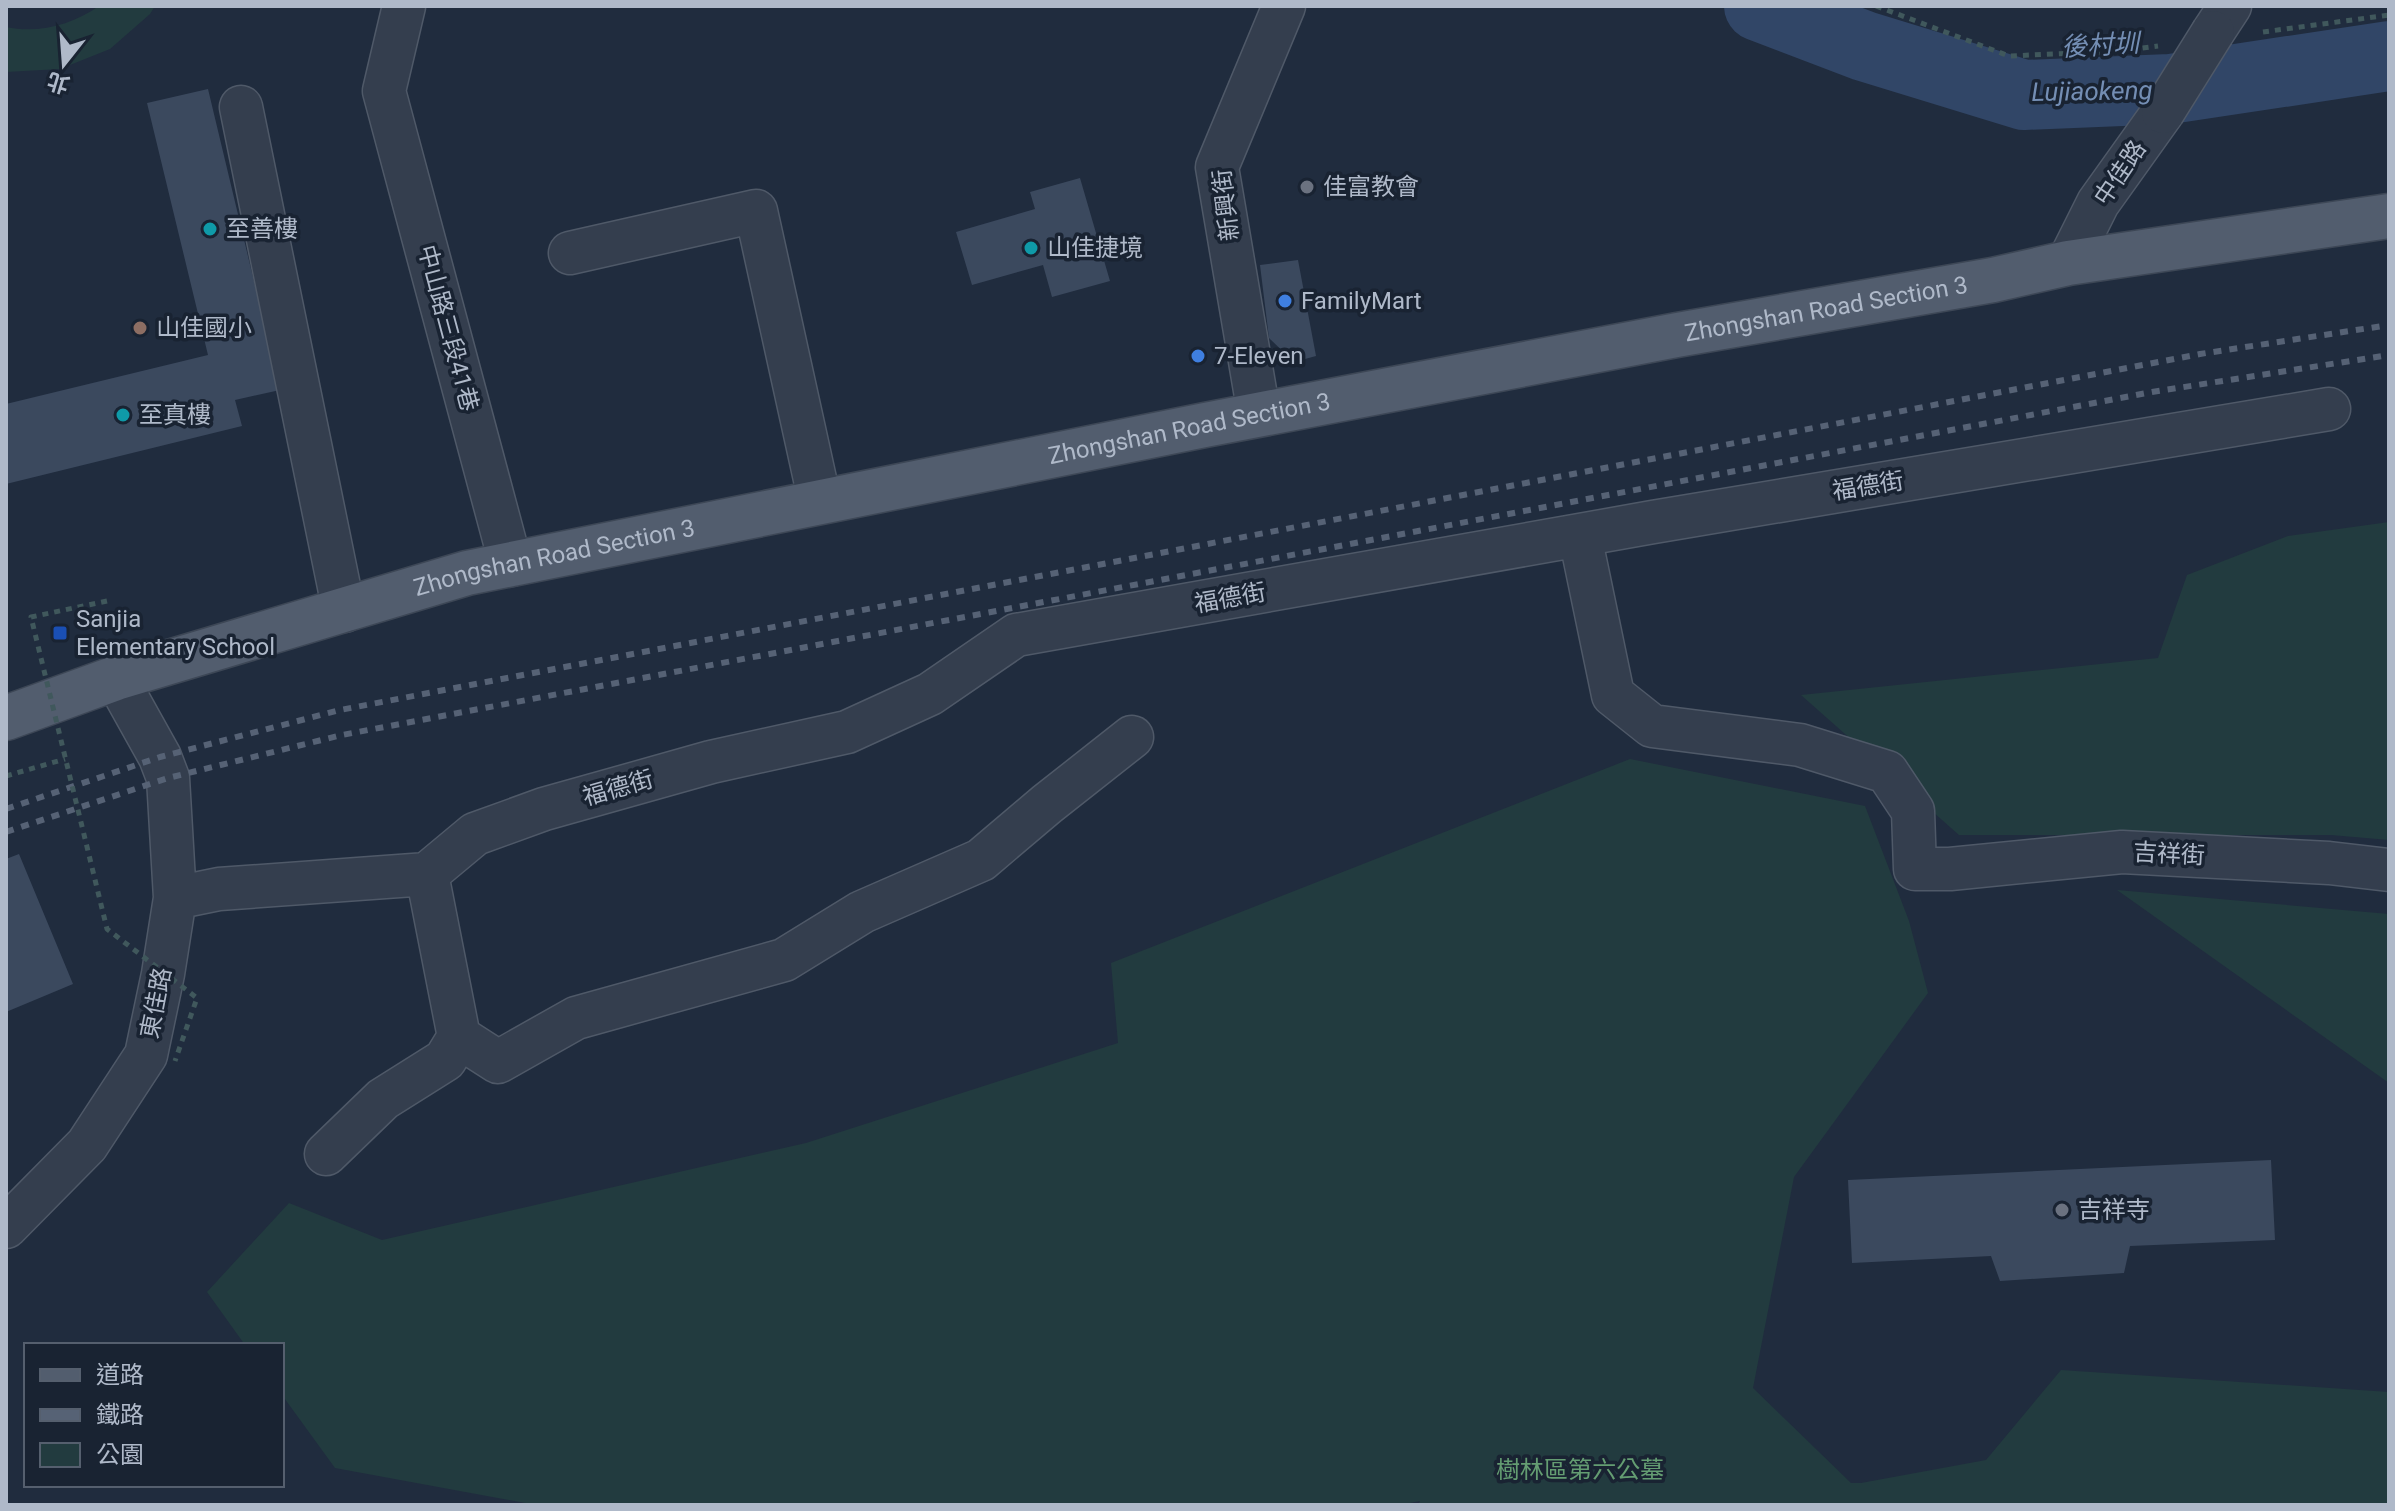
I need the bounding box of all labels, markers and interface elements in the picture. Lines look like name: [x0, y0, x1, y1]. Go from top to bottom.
north arrow: [24, 24, 104, 104]
water label: 後村圳: [2060, 28, 2144, 62]
text: 北: [44, 67, 72, 98]
water label: Lujiaokeng: [2031, 75, 2153, 107]
street label: 中佳路: [2088, 135, 2152, 211]
street label: 新興街: [1208, 168, 1244, 242]
place label: 佳富教會: [1323, 173, 1419, 201]
marker: 佳富教會: [1298, 178, 1316, 196]
place label: 至善樓: [226, 215, 298, 243]
marker: 至善樓: [201, 220, 219, 238]
place label: 山佳捷境: [1047, 234, 1143, 262]
marker: 山佳捷境: [1022, 239, 1040, 257]
street label: 中山路三段41巷: [412, 242, 484, 414]
street label: Zhongshan Road Section 3: [1683, 271, 1970, 347]
place label: FamilyMart: [1301, 287, 1422, 315]
marker: FamilyMart: [1276, 292, 1294, 310]
place label: 山佳國小: [156, 314, 252, 342]
marker: 山佳國小: [131, 319, 149, 337]
place label: 7-Eleven: [1214, 342, 1304, 370]
marker: 7-Eleven: [1189, 347, 1207, 365]
street label: Zhongshan Road Section 3: [1046, 387, 1333, 470]
place label: 至真樓: [139, 401, 211, 429]
marker: 至真樓: [114, 406, 132, 424]
street label: 福德街: [1830, 467, 1906, 505]
street label: Zhongshan Road Section 3: [411, 514, 697, 602]
street label: 福德街: [1192, 578, 1268, 618]
place label: Sanjia Elementary School: [76, 605, 275, 661]
marker: Sanjia Elementary School: [51, 624, 69, 642]
street label: 福德街: [580, 765, 656, 811]
street label: 吉祥街: [2132, 838, 2206, 870]
street label: 東佳路: [135, 965, 177, 1041]
place label: 吉祥寺: [2078, 1196, 2150, 1224]
marker: 吉祥寺: [2053, 1201, 2071, 1219]
legend: [24, 1343, 284, 1487]
text: 道路: [96, 1361, 144, 1389]
text: 鐵路: [96, 1401, 144, 1429]
text: 公園: [96, 1441, 144, 1469]
park label: 樹林區第六公墓: [1496, 1456, 1664, 1484]

